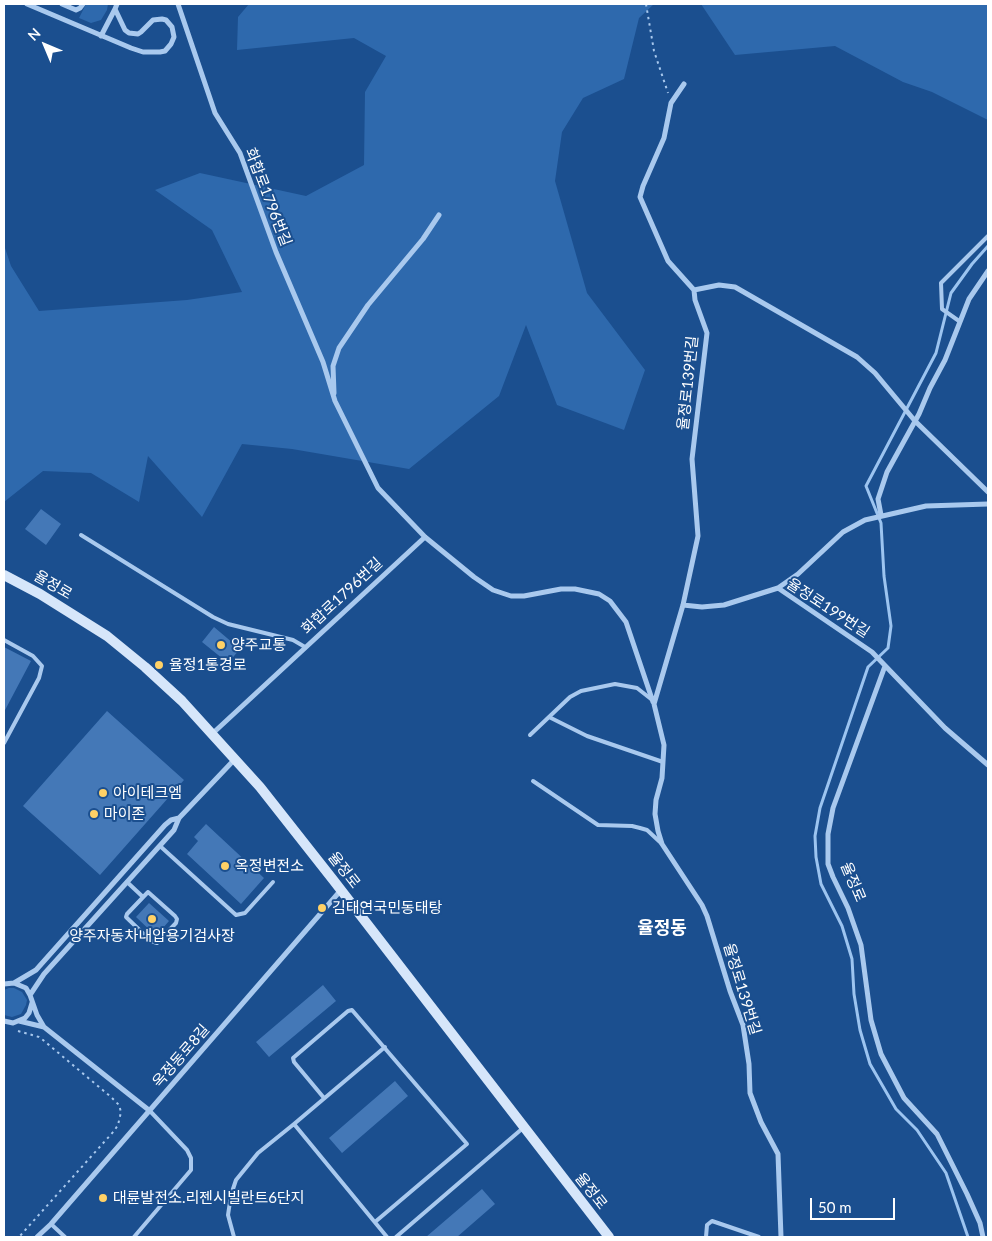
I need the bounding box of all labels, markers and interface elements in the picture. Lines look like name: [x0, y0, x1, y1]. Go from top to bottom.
north arrow: [20, 20, 70, 70]
text: N: [24, 24, 44, 44]
street label: 화합로1796번길: [241, 145, 295, 249]
street label: 율정로139번길: [674, 335, 702, 431]
street label: 화합로1796번길: [298, 554, 386, 638]
street label: 율정로: [31, 567, 75, 603]
street label: 율정로199번길: [783, 575, 873, 641]
place label: 양주교통: [231, 636, 286, 654]
marker: 양주교통: [215, 639, 227, 651]
place label: 율정1통경로: [169, 656, 247, 674]
marker: 율정1통경로: [153, 659, 165, 671]
place label: 아이테크엠: [113, 784, 182, 802]
marker: 아이테크엠: [97, 787, 109, 799]
place label: 마이존: [104, 805, 145, 823]
marker: 마이존: [88, 808, 100, 820]
street label: 율정로: [324, 848, 364, 892]
place label: 옥정변전소: [235, 857, 304, 875]
street label: 율정로: [837, 859, 869, 905]
marker: 옥정변전소: [219, 860, 231, 872]
place label: 김태연국민동태탕: [332, 899, 442, 917]
marker: 김태연국민동태탕: [316, 902, 328, 914]
marker: 양주자동차내압용기검사장: [146, 913, 158, 925]
district label: 율정동: [637, 917, 687, 939]
place label: 양주자동차내압용기검사장: [69, 927, 235, 945]
street label: 율정로139번길: [719, 941, 765, 1037]
street label: 옥정동로8길: [149, 1021, 213, 1091]
street label: 율정로: [571, 1169, 611, 1213]
scale bar: [812, 1188, 897, 1220]
place label: 대륜발전소.리젠시빌란트6단지: [113, 1189, 305, 1207]
marker: 대륜발전소.리젠시빌란트6단지: [97, 1192, 109, 1204]
text: 50 m: [818, 1198, 852, 1216]

